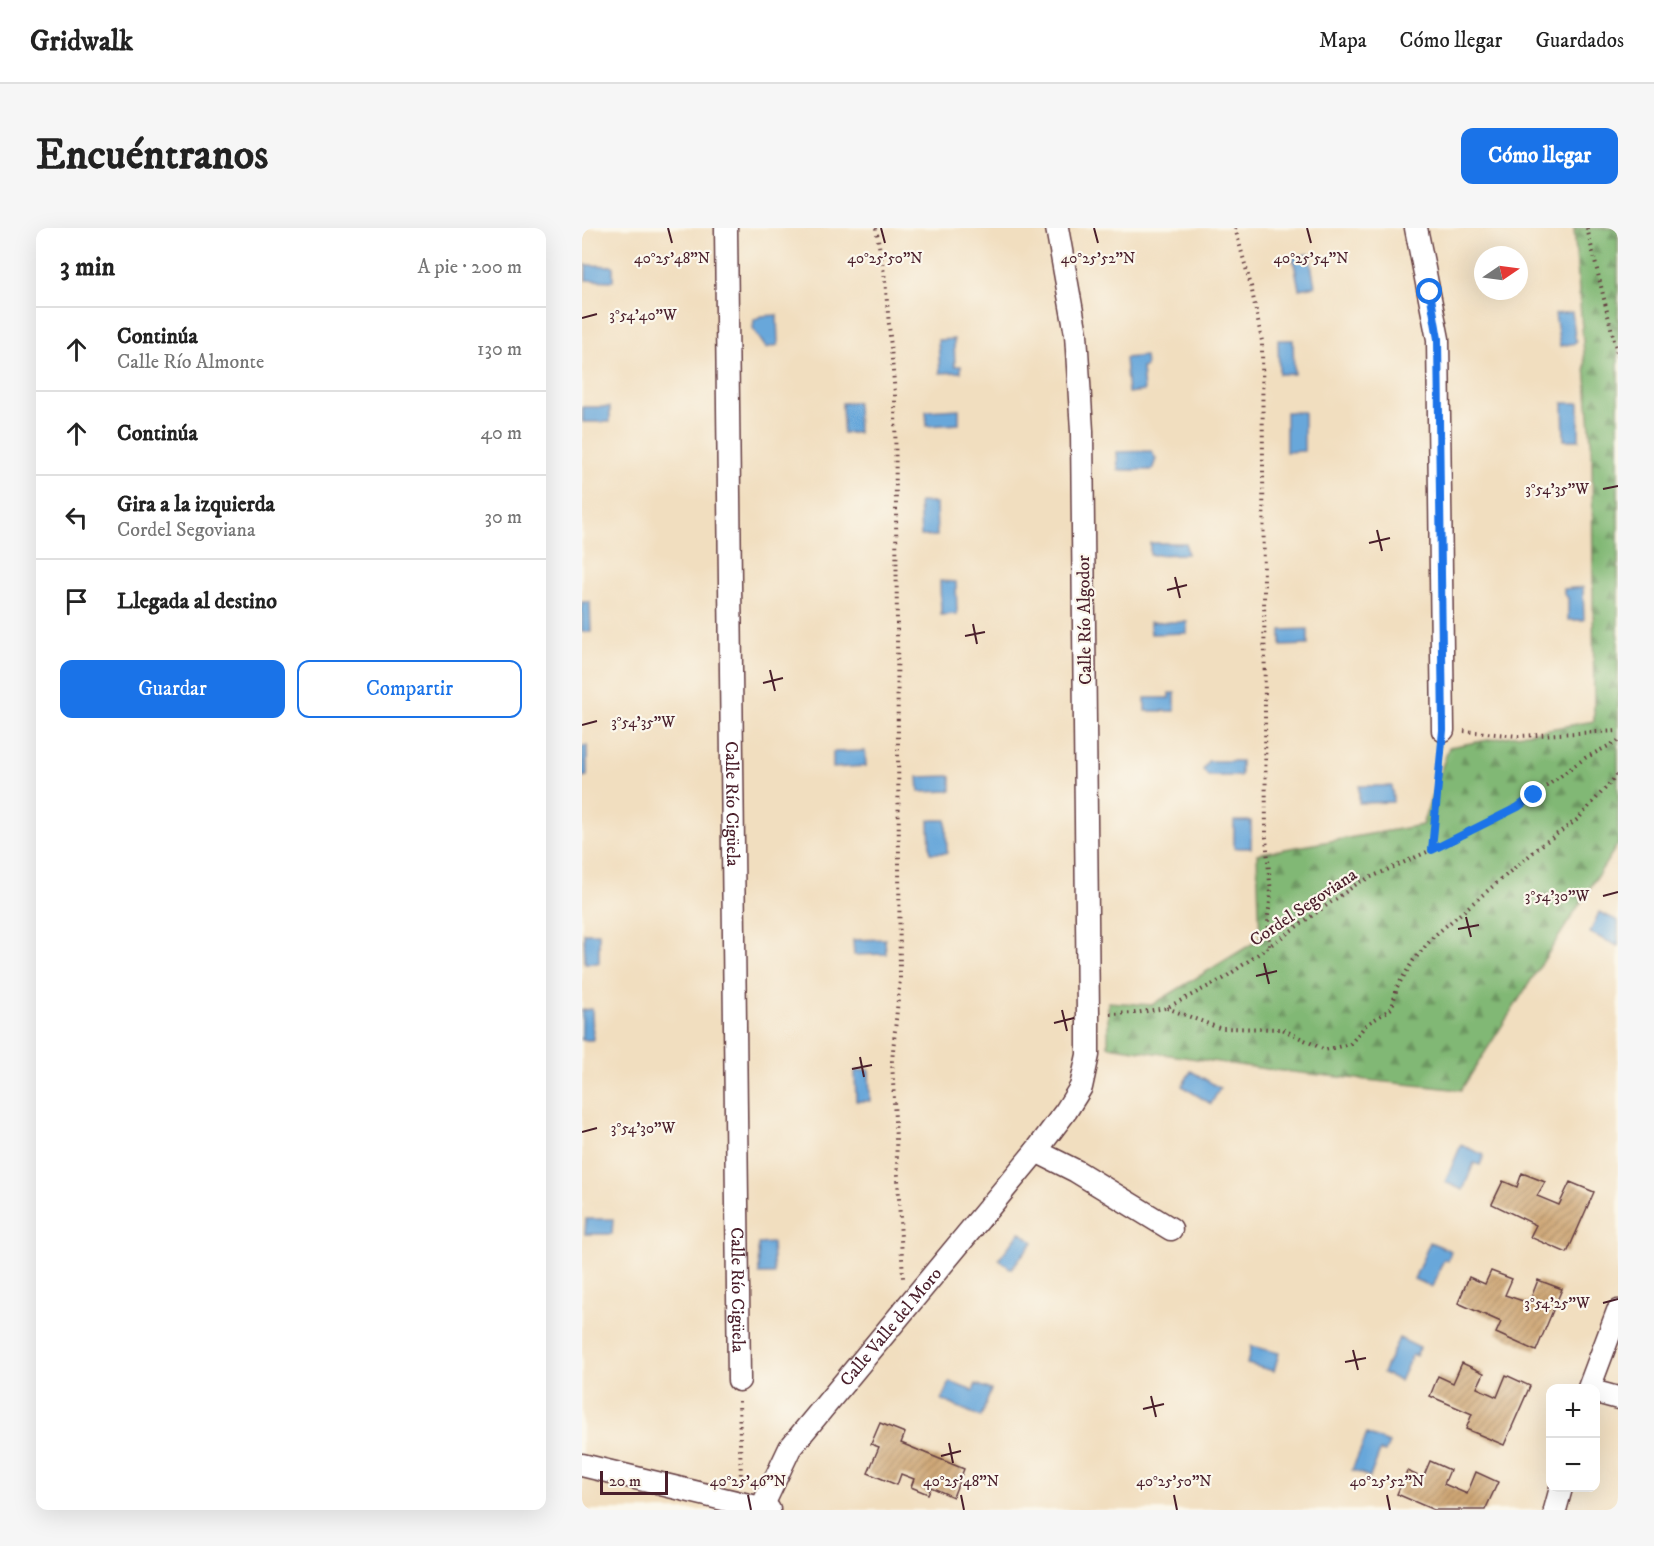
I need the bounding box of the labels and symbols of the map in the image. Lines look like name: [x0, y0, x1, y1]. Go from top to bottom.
north arrow: [1474, 246, 1528, 300]
text: 40°25'48"N: [634, 249, 710, 268]
text: 40°25'50"N: [847, 249, 923, 268]
text: 40°25'52"N: [1061, 249, 1135, 268]
text: 40°25'54"N: [1273, 249, 1349, 268]
route start: [1416, 278, 1442, 304]
text: 3°54'40"W: [609, 306, 677, 325]
text: 3°54'35"W: [1525, 480, 1589, 499]
street label: Calle Río Algodor: [1073, 555, 1097, 685]
text: 3°54'35"W: [611, 713, 675, 732]
street label: Calle Río Cigüela: [720, 741, 743, 867]
route end: [1520, 781, 1546, 807]
street label: Cordel Segoviana: [1246, 864, 1362, 952]
text: 3°54'30"W: [1525, 887, 1589, 906]
text: 3°54'30"W: [611, 1119, 675, 1138]
street label: Calle Río Cigüela: [725, 1227, 749, 1353]
street label: Calle Valle del Moro: [836, 1263, 947, 1391]
text: 3°54'25"W: [1524, 1294, 1590, 1313]
scale bar: [600, 1468, 668, 1496]
text: 40°25'46"N: [710, 1472, 786, 1491]
text: 40°25'48"N: [923, 1472, 999, 1491]
text: 40°25'50"N: [1136, 1472, 1212, 1491]
text: 40°25'52"N: [1350, 1472, 1424, 1491]

